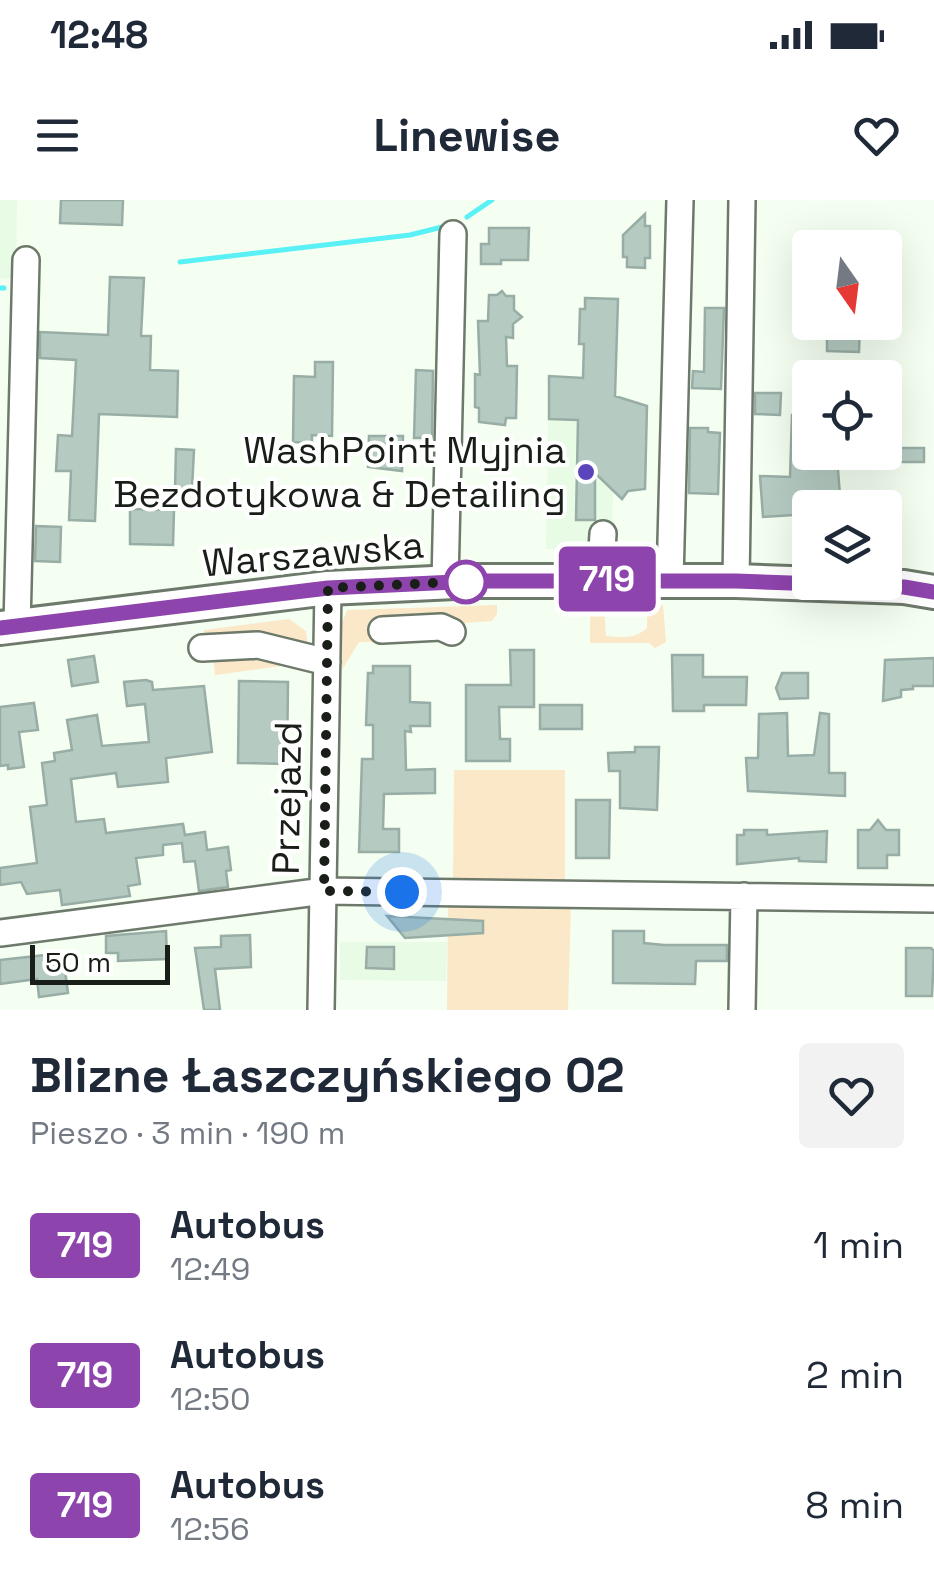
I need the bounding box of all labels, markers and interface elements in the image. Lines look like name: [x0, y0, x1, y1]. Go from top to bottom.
text: 12:48: [50, 11, 148, 59]
text: Linewise: [374, 107, 560, 164]
icon: menu: [30, 108, 85, 163]
icon: heart: [849, 108, 904, 163]
north arrow: [792, 230, 902, 340]
map controls: [792, 230, 902, 600]
button: locate: [792, 360, 902, 470]
place label: WashPoint Myjnia Bezdotykowa & Detailing: [113, 426, 566, 518]
marker: WashPoint Myjnia Bezdotykowa & Detailing: [575, 461, 597, 483]
button: layers: [792, 490, 902, 600]
street label: Warszawska: [200, 520, 426, 588]
line badge: 719: [550, 546, 664, 612]
text: 719: [579, 557, 635, 601]
unlabelled marker: [445, 561, 487, 603]
street label: Przejazd: [262, 721, 312, 875]
your location: [377, 867, 427, 917]
scale bar: [30, 940, 170, 984]
text: 50 m: [45, 944, 111, 980]
button: heart: [799, 1043, 904, 1148]
text: Blizne Łaszczyńskiego 02: [30, 1045, 625, 1106]
text: Pieszo · 3 min · 190 m: [30, 1113, 345, 1153]
text: Autobus: [170, 1201, 325, 1249]
text: 1 min: [813, 1221, 904, 1269]
text: 719: [57, 1223, 113, 1267]
text: 12:49: [170, 1249, 250, 1289]
text: Autobus: [170, 1331, 325, 1379]
text: 2 min: [806, 1351, 904, 1399]
text: 719: [57, 1353, 113, 1397]
text: 12:50: [170, 1379, 250, 1419]
text: Autobus: [170, 1461, 325, 1509]
text: 8 min: [805, 1481, 904, 1529]
text: 719: [57, 1483, 113, 1527]
text: 12:56: [170, 1509, 250, 1549]

